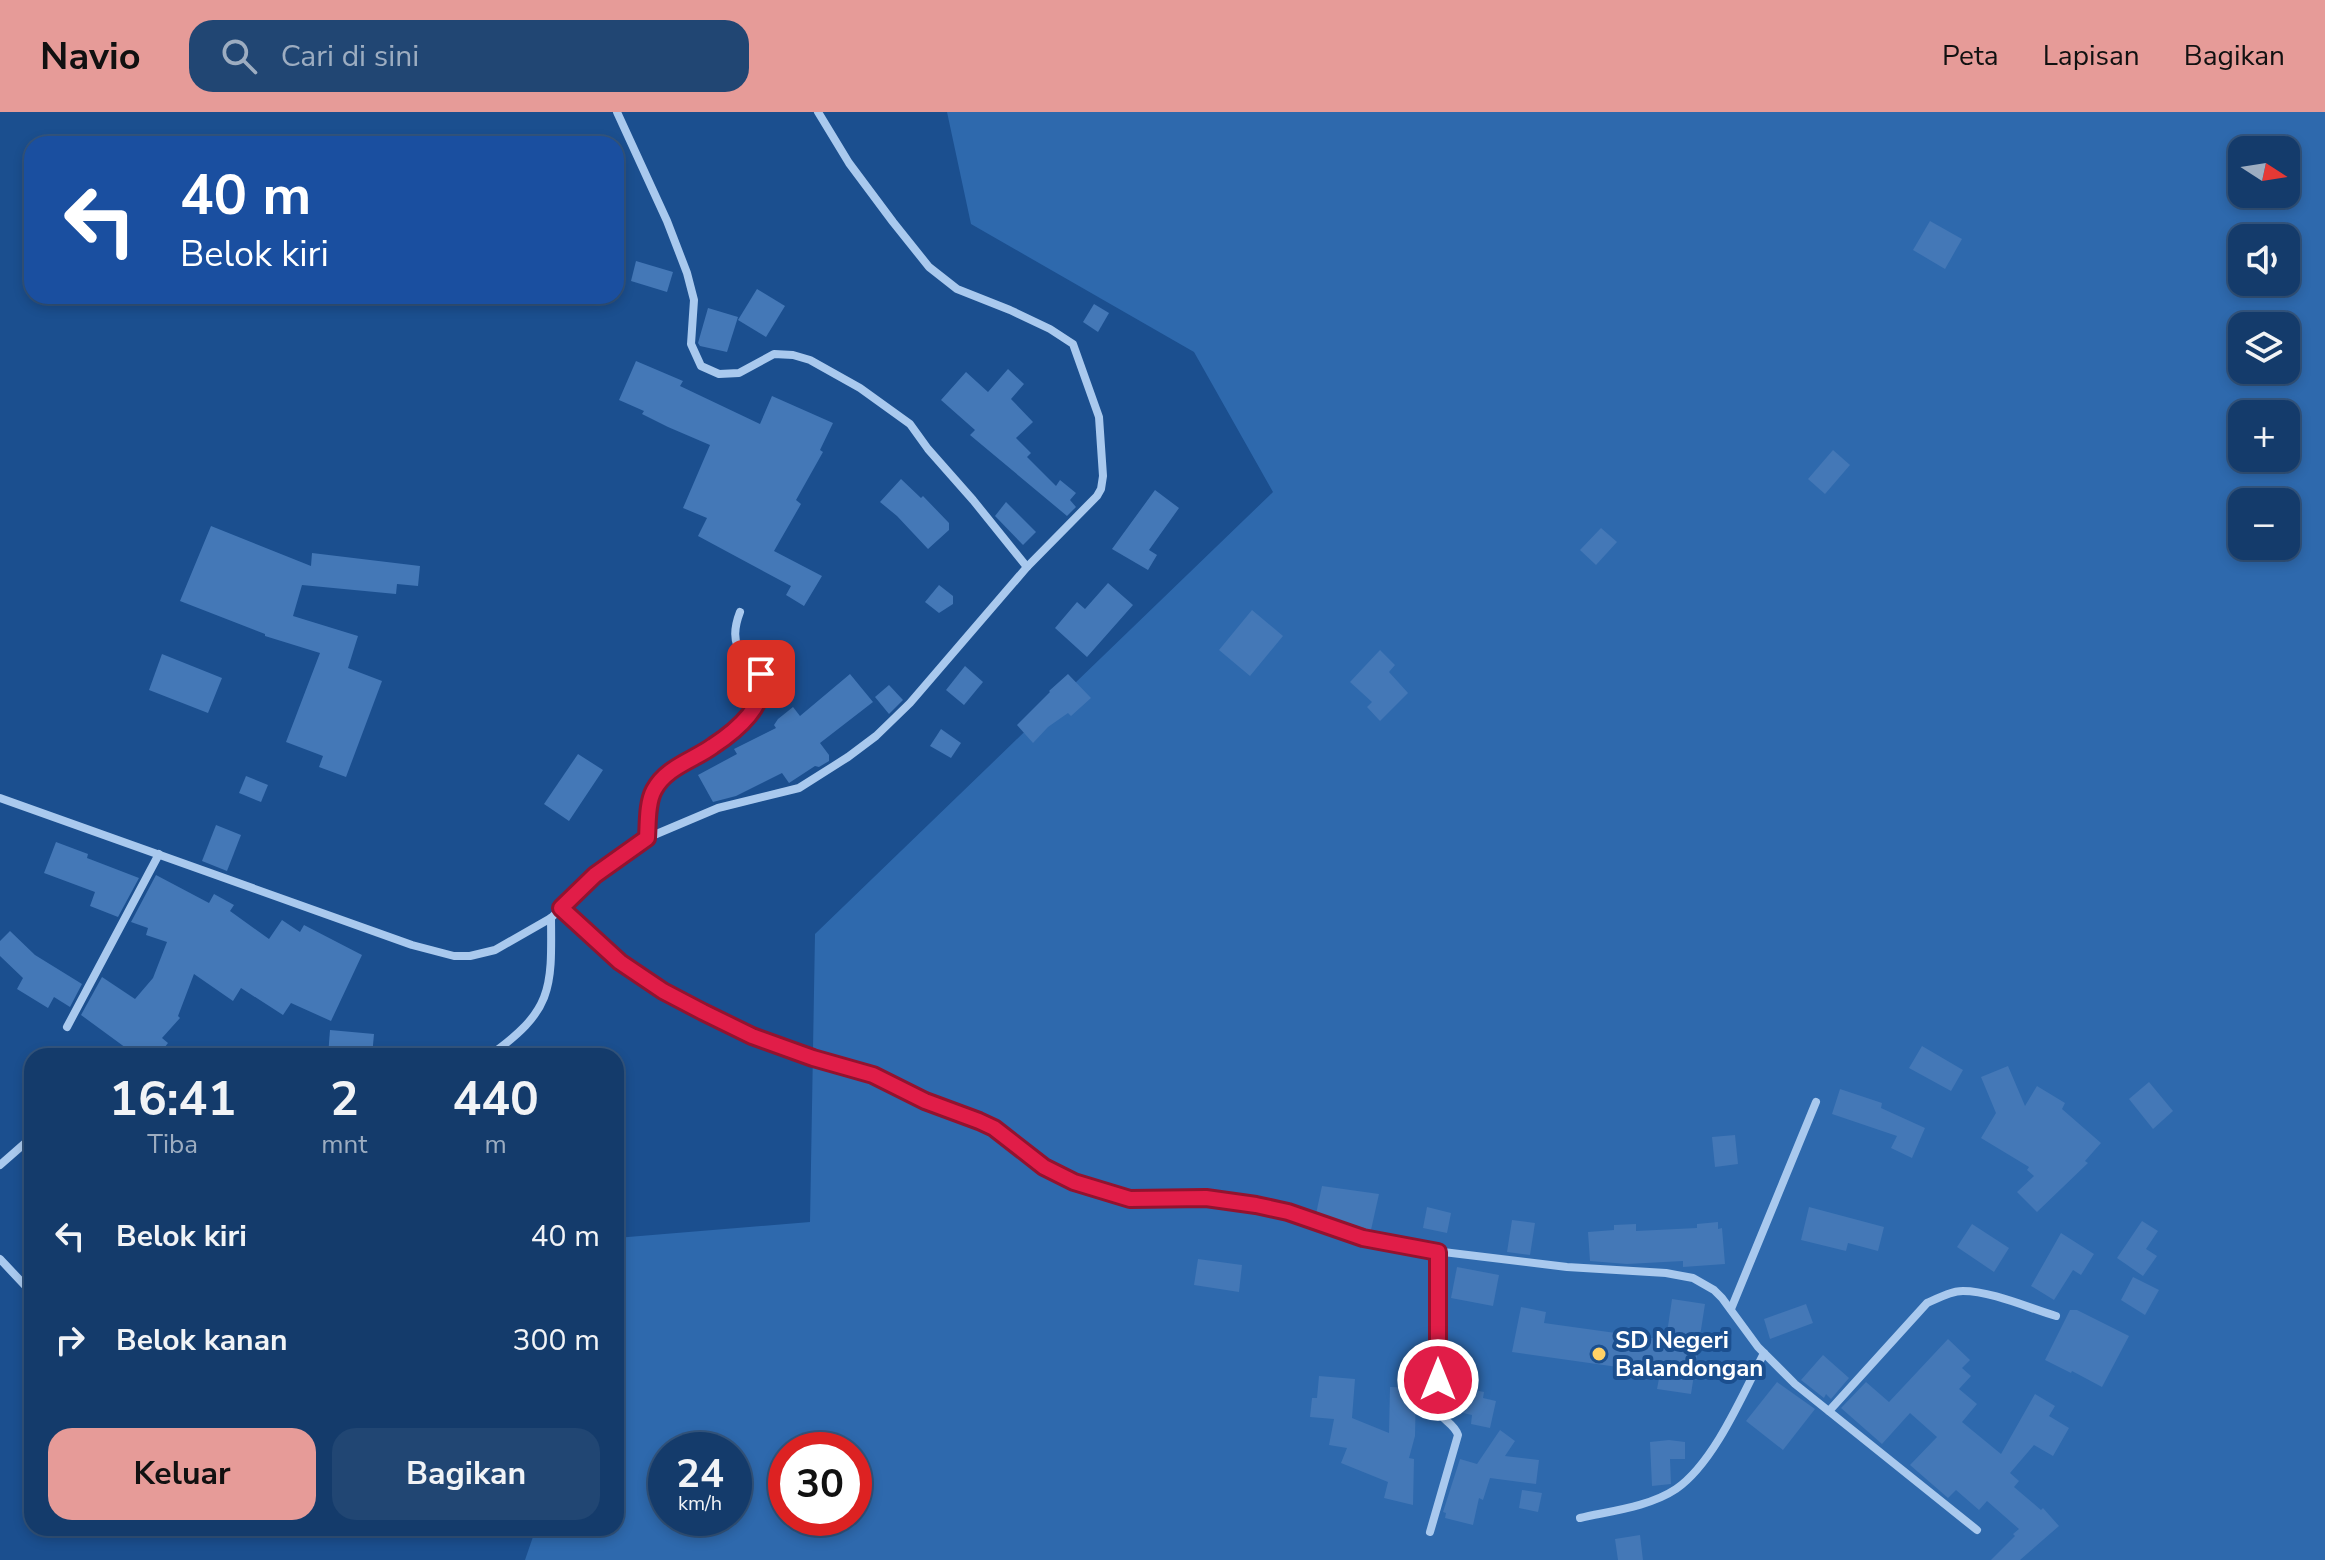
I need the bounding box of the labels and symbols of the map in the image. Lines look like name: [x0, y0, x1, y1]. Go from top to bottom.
north arrow: [2228, 136, 2300, 208]
pin: [727, 640, 795, 708]
place label: SD Negeri Balandongan: [1615, 1324, 1763, 1384]
position arrow: [1396, 1338, 1480, 1422]
marker: SD Negeri Balandongan: [1590, 1345, 1608, 1363]
speed limit sign: 30: [768, 1432, 872, 1536]

